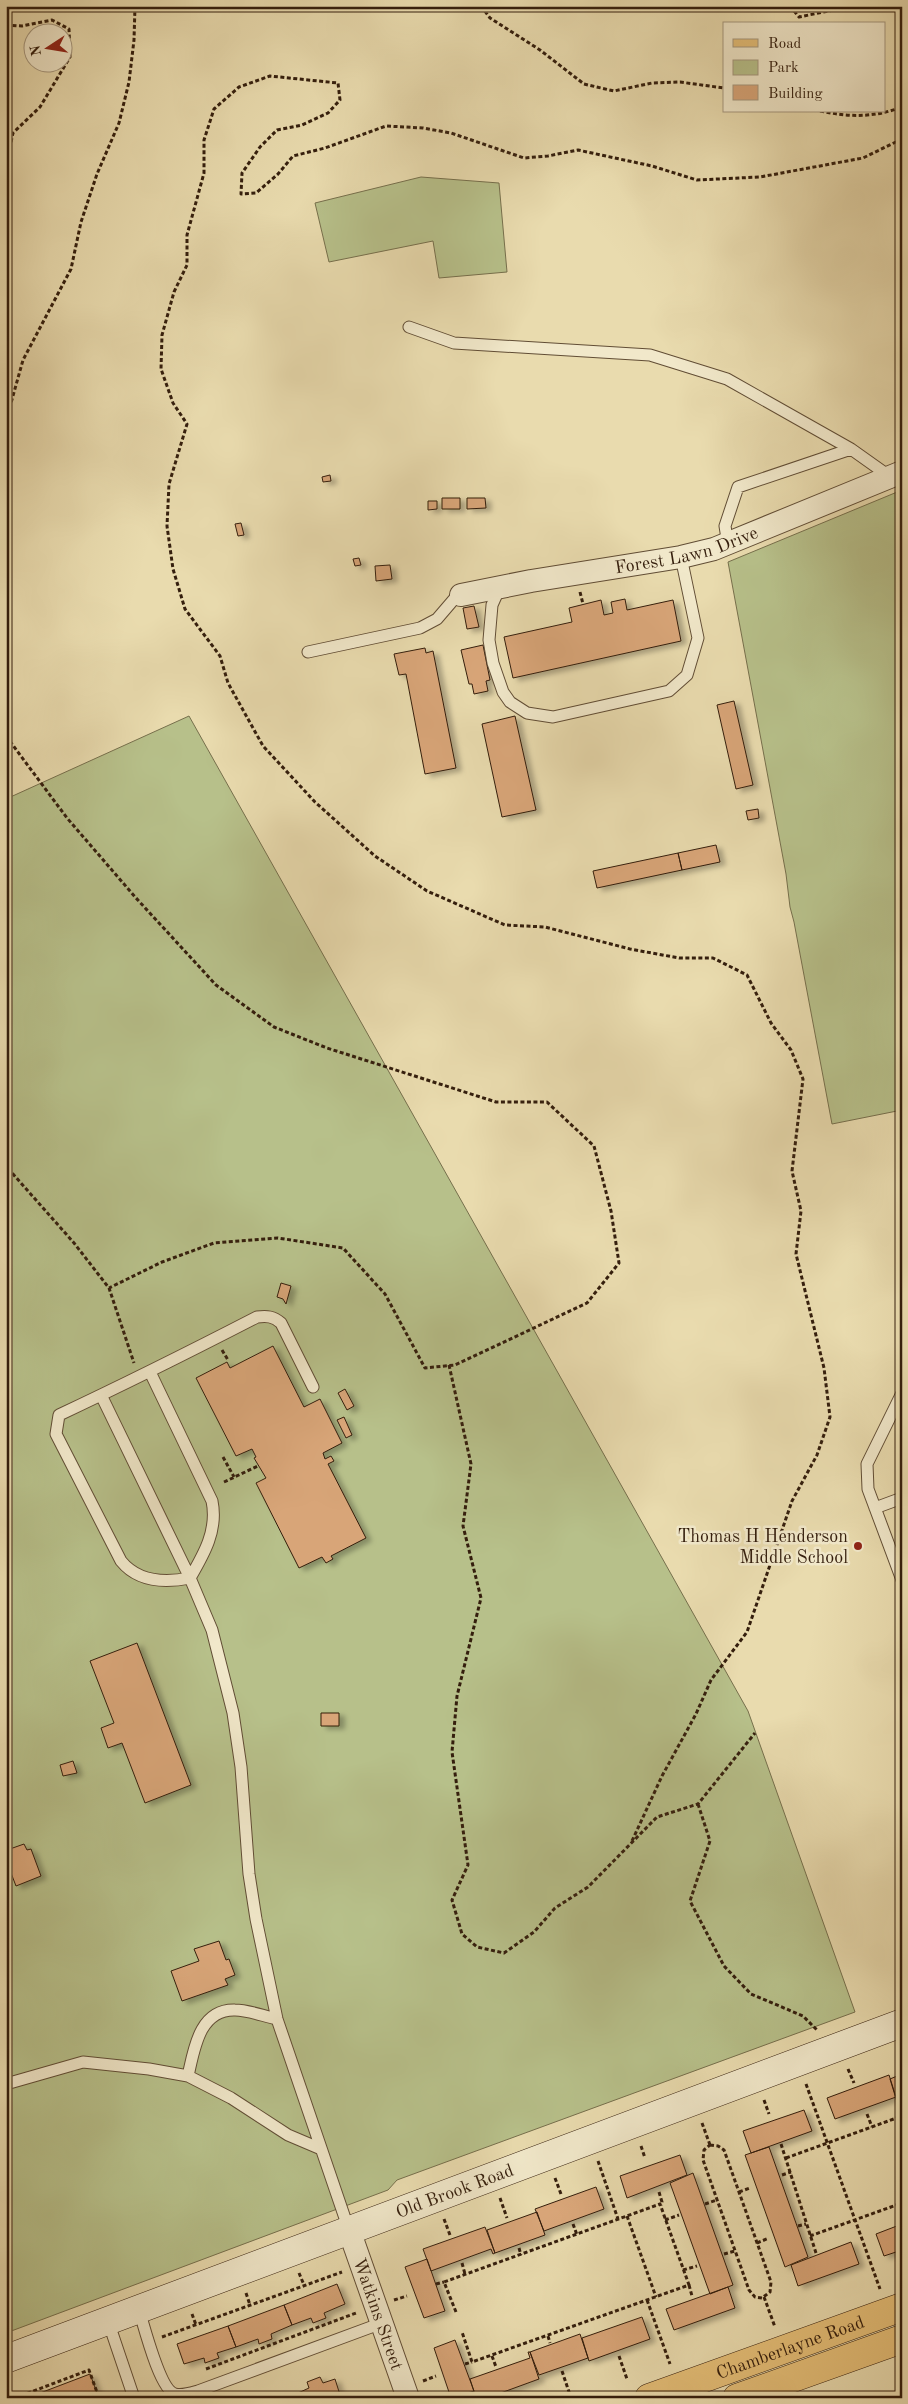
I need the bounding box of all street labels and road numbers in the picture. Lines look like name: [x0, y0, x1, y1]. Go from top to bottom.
street label: Forest Lawn Drive: [614, 524, 761, 577]
street label: Old Brook Road: [394, 2162, 516, 2222]
street label: Watkins Street: [350, 2256, 406, 2373]
street label: Chamberlayne Road: [714, 2313, 867, 2383]

